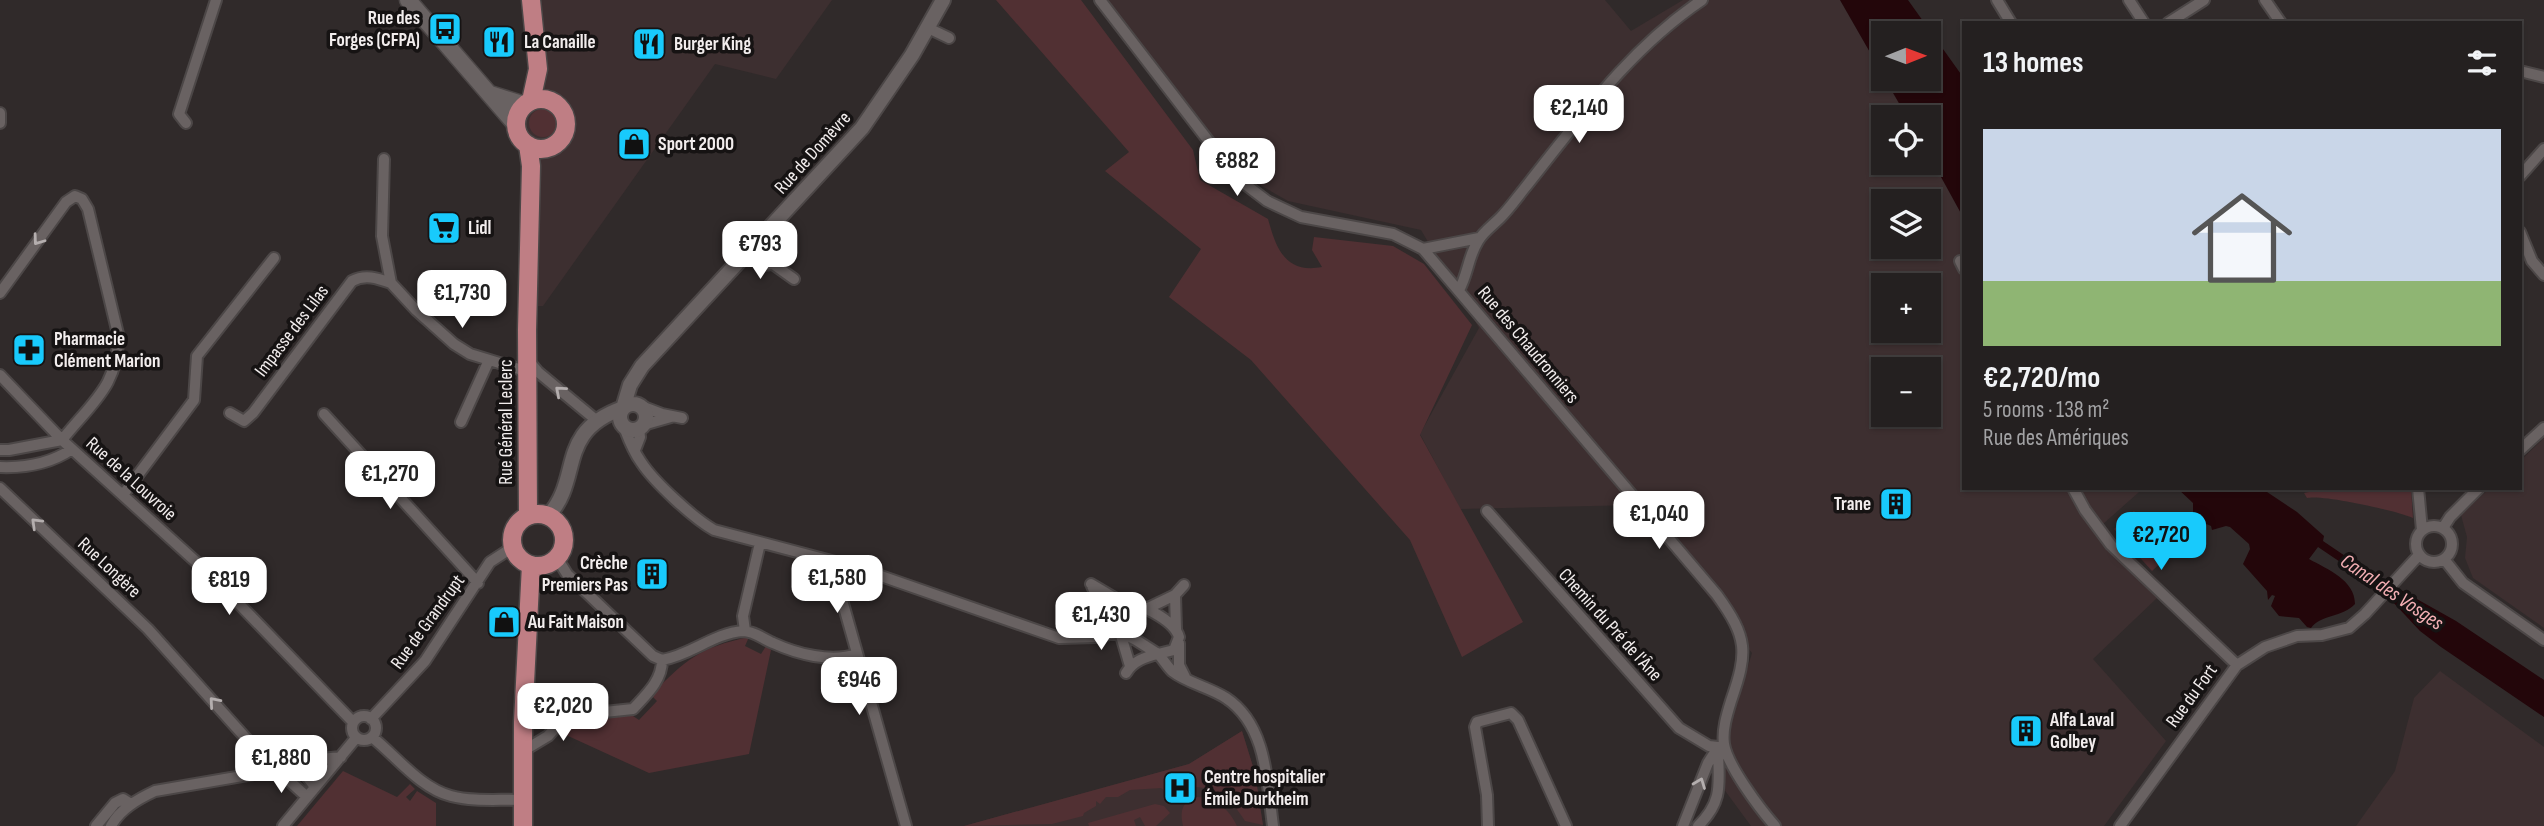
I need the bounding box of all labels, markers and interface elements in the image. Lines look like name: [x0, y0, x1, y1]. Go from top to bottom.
place label: Rue des Forges (CFPA): [329, 7, 420, 52]
bus stop icon: Rue des Forges (CFPA): [426, 10, 464, 48]
north arrow: [1871, 21, 1941, 91]
map controls: [1871, 21, 1941, 427]
restaurant icon: La Canaille: [480, 23, 518, 61]
restaurant icon: Burger King: [630, 25, 668, 63]
place label: La Canaille: [524, 31, 596, 54]
place label: Burger King: [674, 33, 751, 56]
icon: filters: [2463, 44, 2501, 82]
text: 13 homes: [1983, 45, 2084, 81]
pin: €2,140: [1522, 86, 1636, 145]
text: €2,140: [1550, 94, 1608, 122]
button: locate: [1871, 105, 1941, 175]
street label: Rue de Domèvre: [770, 107, 856, 199]
shop icon: Sport 2000: [615, 125, 653, 163]
place label: Sport 2000: [658, 133, 734, 156]
pin: €882: [1196, 138, 1278, 198]
text: €882: [1215, 147, 1259, 175]
icon: home: [2179, 175, 2305, 301]
button: layers: [1871, 189, 1941, 259]
supermarket icon: Lidl: [425, 209, 463, 247]
place label: Lidl: [468, 217, 491, 240]
pin: €793: [719, 222, 801, 281]
text: €793: [738, 230, 782, 258]
one-way arrow: [34, 232, 47, 245]
pin: €1,730: [405, 270, 519, 330]
button: +: [1871, 273, 1941, 343]
text: €1,730: [433, 279, 491, 307]
street label: Impasse des Lilas: [250, 280, 334, 381]
street label: Rue des Chaudronniers: [1472, 282, 1584, 408]
place label: Pharmacie Clément Marion: [54, 328, 160, 373]
pharmacy icon: Pharmacie Clément Marion: [10, 331, 48, 369]
button: −: [1871, 357, 1941, 427]
street label: Rue Général Leclerc: [495, 359, 518, 485]
text: €2,720/mo: [1983, 360, 2100, 396]
one-way arrow: [556, 387, 569, 399]
text: 5 rooms · 138 m²: [1983, 396, 2109, 424]
text: Rue des Amériques: [1983, 424, 2129, 452]
street label: Rue de la Louvroie: [81, 432, 181, 526]
pin: €1,270: [333, 452, 447, 511]
text: €1,270: [361, 460, 419, 488]
building icon: Trane: [1877, 485, 1915, 523]
pin: €1,040: [1602, 491, 1716, 551]
place label: Trane: [1834, 493, 1871, 516]
text: €1,040: [1629, 500, 1689, 528]
pin: €2,720: [2104, 512, 2218, 572]
one-way arrow: [32, 518, 45, 531]
text: €2,720: [2132, 521, 2190, 549]
street label: Rue Longère: [73, 533, 145, 603]
water label: Canal des Vosges: [2336, 548, 2449, 636]
place label: Crèche Premiers Pas: [542, 552, 628, 597]
building icon: Crèche Premiers Pas: [633, 555, 671, 593]
pin: €1,580: [780, 556, 894, 615]
pin: €819: [188, 558, 270, 617]
text: €1,580: [808, 564, 866, 592]
street label: Chemin du Pré de l'Âne: [1553, 564, 1667, 686]
text: €819: [208, 566, 250, 594]
street label: Rue de Grandrupt: [386, 570, 470, 674]
pin: €1,430: [1044, 592, 1158, 652]
text: €1,430: [1071, 601, 1131, 629]
shop icon: Au Fait Maison: [485, 603, 523, 641]
place label: Au Fait Maison: [527, 611, 624, 634]
pin: €946: [818, 658, 900, 717]
street label: Rue du Fort: [2161, 660, 2223, 732]
text: €946: [837, 666, 881, 694]
pin: €2,020: [506, 684, 620, 743]
text: €2,020: [533, 692, 593, 720]
one-way arrow: [210, 697, 222, 710]
place label: Alfa Laval Golbey: [2049, 709, 2114, 754]
building icon: Alfa Laval Golbey: [2007, 712, 2045, 750]
pin: €1,880: [224, 736, 338, 795]
text: €1,880: [251, 744, 311, 772]
place label: Centre hospitalier Émile Durkheim: [1204, 766, 1326, 811]
hospital icon: Centre hospitalier Émile Durkheim: [1161, 769, 1199, 807]
one-way arrow: [1691, 777, 1705, 789]

